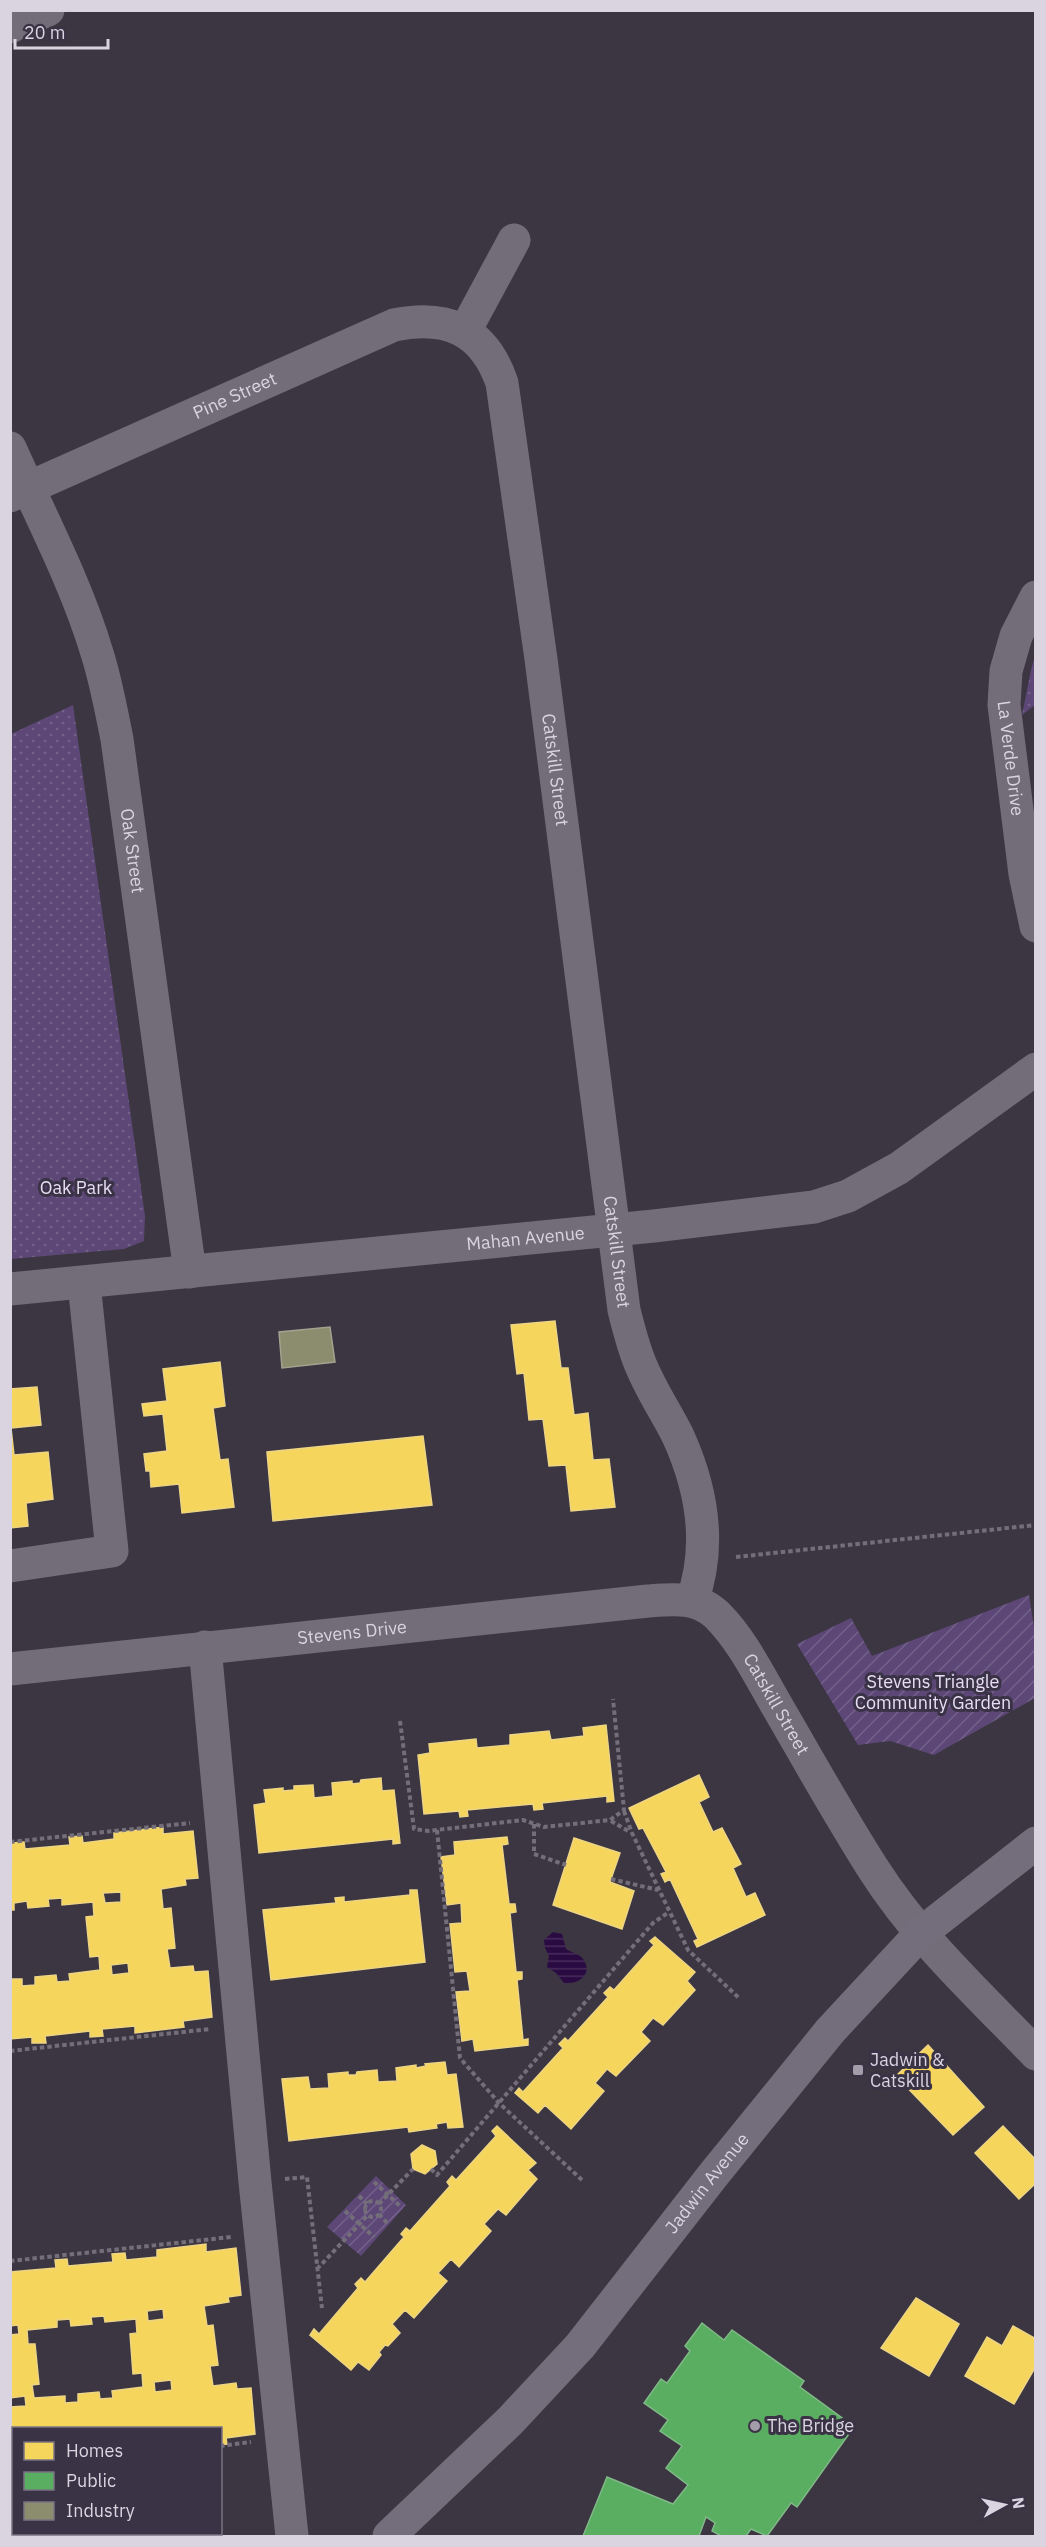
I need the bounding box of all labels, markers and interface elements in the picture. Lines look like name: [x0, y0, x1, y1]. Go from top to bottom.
scale bar: [15, 12, 108, 50]
text: 20 m: [24, 21, 66, 44]
street label: Pine Street: [189, 367, 280, 424]
street label: La Verde Drive: [993, 699, 1030, 817]
street label: Catskill Street: [537, 712, 574, 827]
street label: Oak Street: [116, 807, 150, 895]
park label: Oak Park: [40, 1176, 113, 1199]
street label: Catskill Street: [599, 1194, 636, 1310]
street label: Mahan Avenue: [465, 1221, 586, 1255]
street label: Stevens Drive: [296, 1615, 408, 1649]
street label: Catskill Street: [738, 1649, 815, 1759]
park label: Stevens Triangle Community Garden: [855, 1670, 1011, 1714]
place label: Jadwin & Catskill: [870, 2048, 945, 2092]
marker: Jadwin & Catskill: [851, 2063, 865, 2077]
street label: Jadwin Avenue: [660, 2128, 754, 2238]
place label: The Bridge: [767, 2414, 854, 2437]
marker: The Bridge: [748, 2419, 762, 2433]
legend: [12, 2427, 222, 2535]
text: Homes: [66, 2439, 123, 2462]
text: Public: [66, 2469, 116, 2492]
north arrow: [974, 2475, 1034, 2535]
text: N: [1008, 2496, 1030, 2510]
text: Industry: [66, 2499, 135, 2522]

